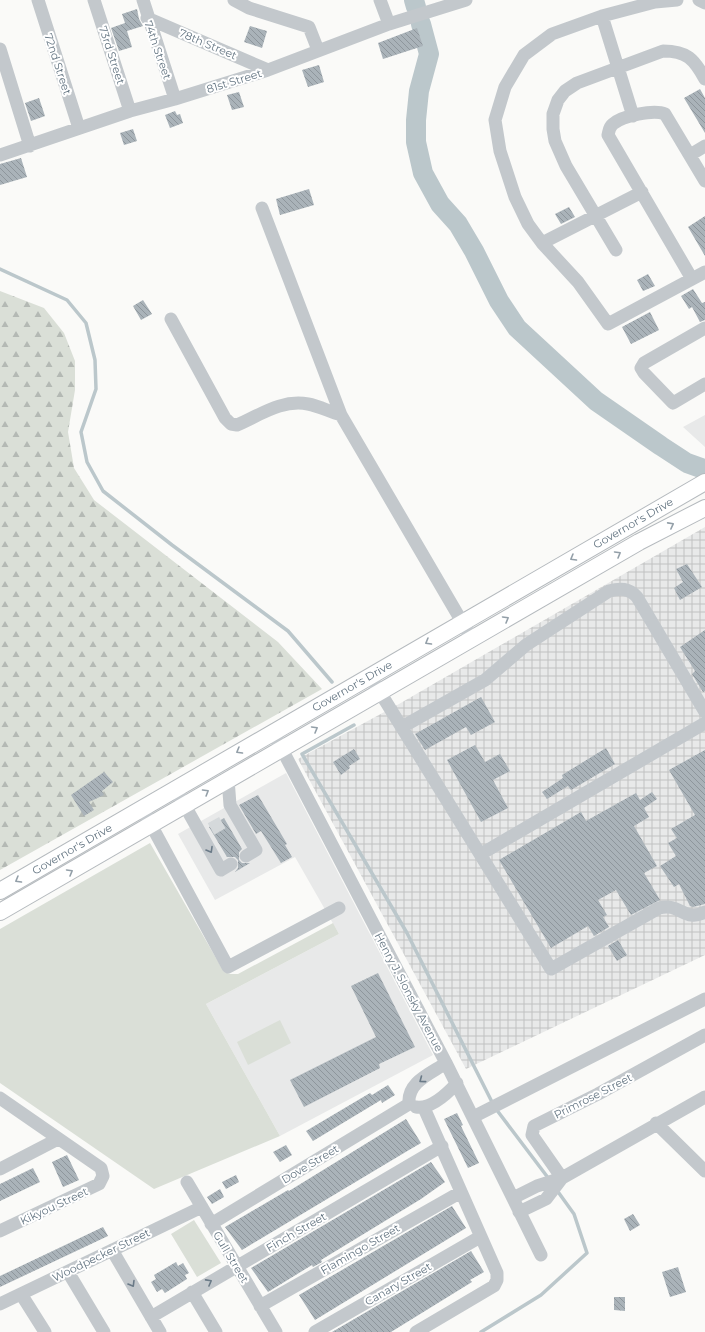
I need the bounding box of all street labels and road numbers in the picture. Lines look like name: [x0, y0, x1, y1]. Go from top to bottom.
street label: 74th Street: [141, 19, 175, 82]
street label: 73rd Street: [96, 24, 128, 86]
street label: 78th Street: [177, 26, 239, 63]
street label: 72nd Street: [41, 32, 75, 97]
street label: 81st Street: [205, 66, 264, 96]
street label: Governor's Drive: [591, 494, 676, 552]
street label: Governor's Drive: [310, 657, 395, 715]
street label: Governor's Drive: [30, 820, 115, 878]
street label: Henry J. Slonsky Avenue: [372, 930, 447, 1054]
street label: Primrose Street: [552, 1070, 635, 1122]
street label: Dove Street: [279, 1141, 342, 1187]
street label: Kikyou Street: [18, 1184, 91, 1228]
street label: Finch Street: [263, 1209, 329, 1255]
street label: Flamingo Street: [318, 1220, 403, 1277]
street label: Woodpecker Street: [50, 1225, 152, 1285]
street label: Gull Street: [210, 1229, 252, 1286]
street label: Canary Street: [362, 1259, 434, 1309]

